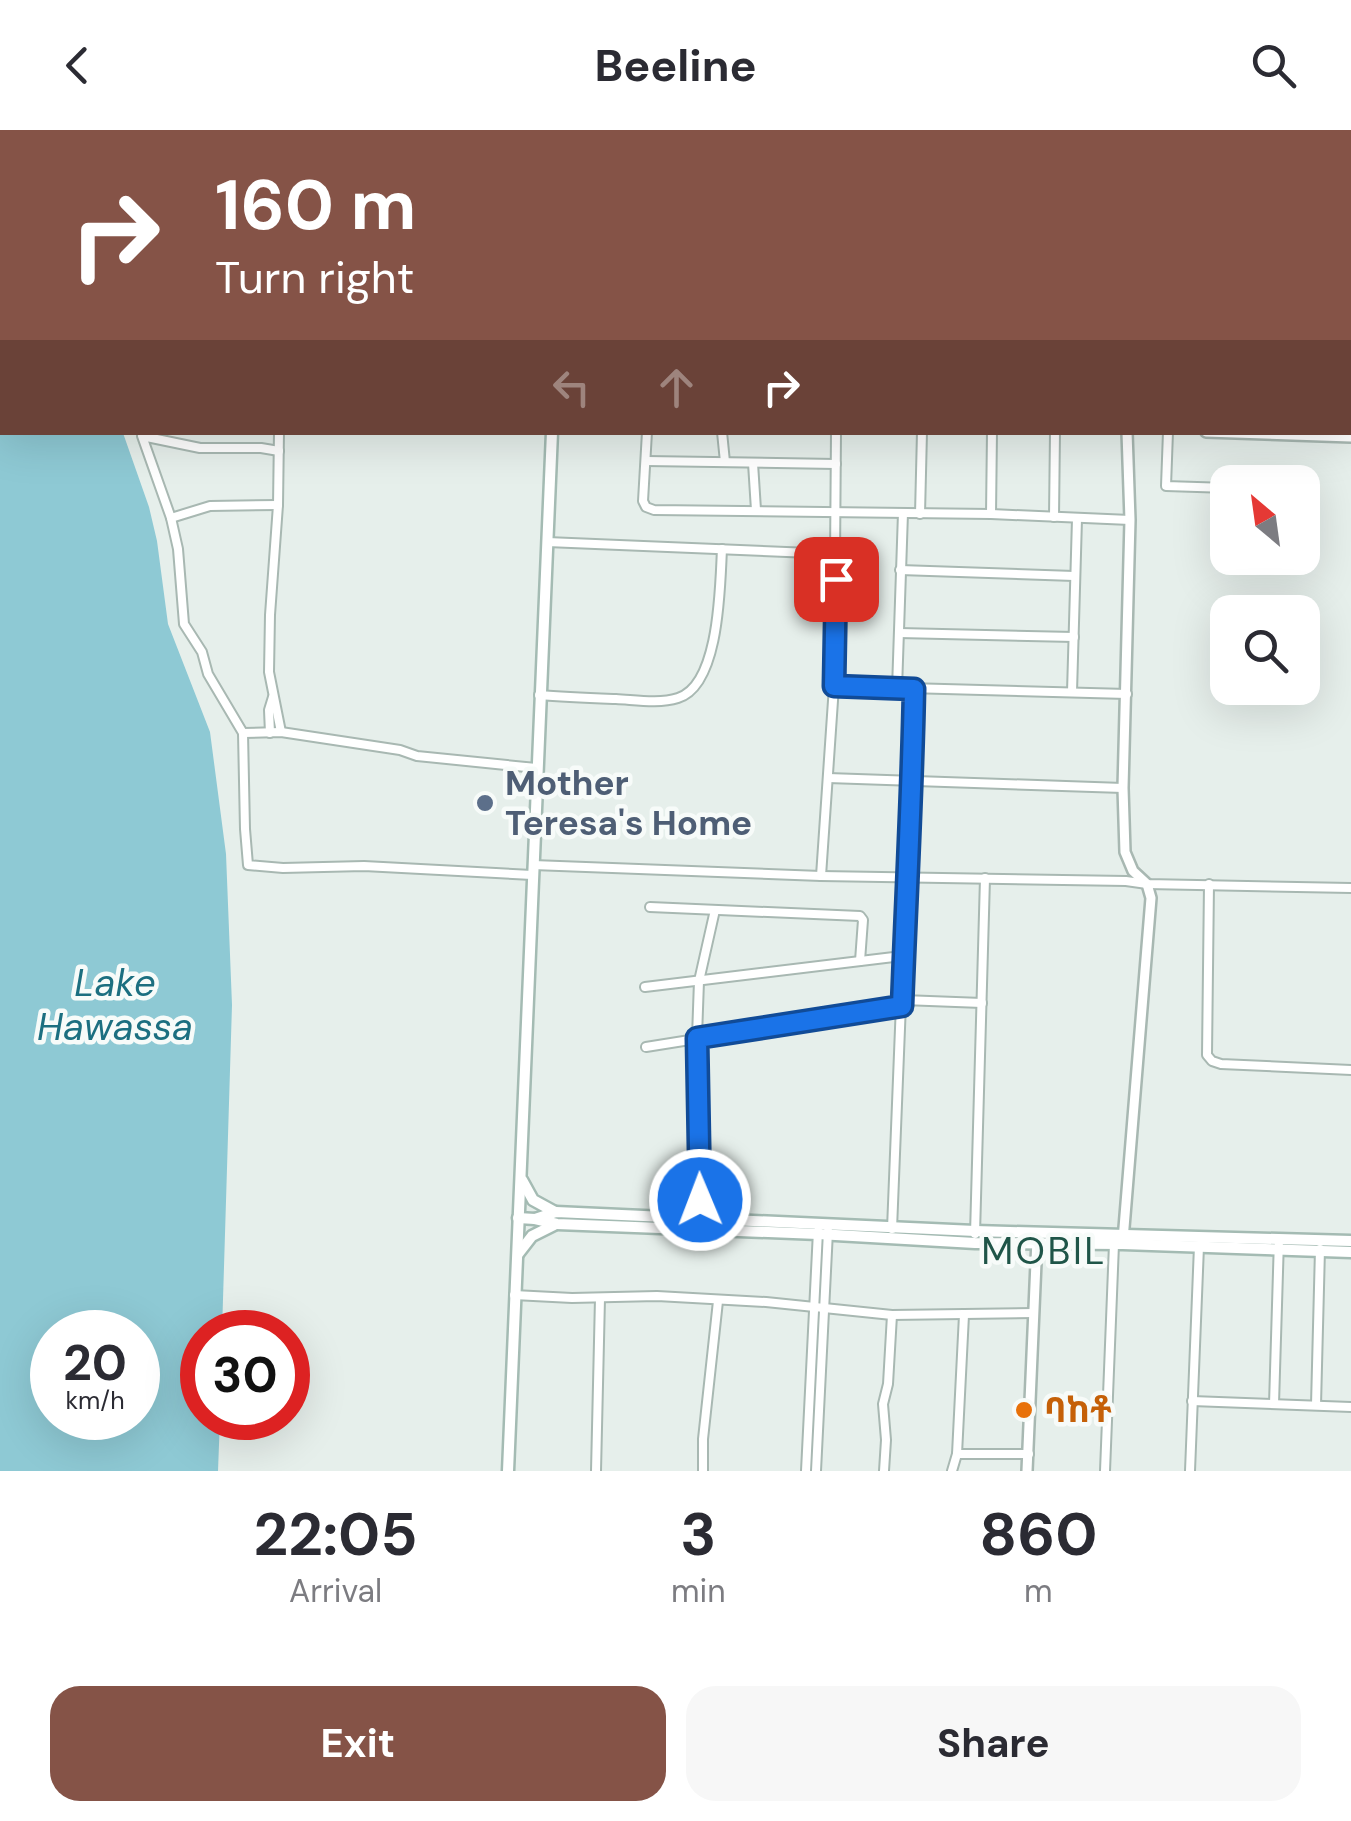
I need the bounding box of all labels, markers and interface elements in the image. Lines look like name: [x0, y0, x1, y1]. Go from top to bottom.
text: Beeline: [594, 36, 757, 95]
icon: back: [50, 38, 105, 93]
icon: search: [1246, 38, 1301, 93]
text: 160 m: [215, 160, 416, 251]
icon: right: [50, 170, 180, 300]
text: Turn right: [215, 248, 414, 307]
icon: left: [544, 360, 599, 415]
icon: ahead: [649, 360, 704, 415]
icon: right: [754, 360, 809, 415]
north arrow: [1210, 465, 1320, 575]
map controls: [1210, 465, 1320, 705]
pin: [794, 537, 879, 622]
icon: arrive: [809, 552, 864, 607]
button: search: [1210, 595, 1320, 705]
place label: Mother Teresa's Home: [505, 760, 752, 846]
marker: Mother Teresa's Home: [474, 792, 496, 814]
water label: Lake Hawassa: [37, 958, 193, 1052]
position arrow: [648, 1148, 752, 1252]
district label: MOBIL: [981, 1226, 1107, 1276]
speed limit sign: 30: [180, 1310, 310, 1440]
text: 20: [63, 1330, 127, 1396]
text: km/h: [65, 1384, 125, 1417]
place label: ባከቶ: [1044, 1387, 1112, 1433]
marker: ባከቶ: [1013, 1399, 1035, 1421]
text: 22:05: [254, 1495, 418, 1574]
text: 3: [680, 1495, 716, 1574]
text: 860: [979, 1495, 1097, 1574]
text: Arrival: [289, 1570, 382, 1612]
text: min: [671, 1570, 726, 1612]
text: m: [1024, 1570, 1053, 1612]
button: Exit: [50, 1686, 666, 1801]
button: Share: [686, 1686, 1301, 1801]

